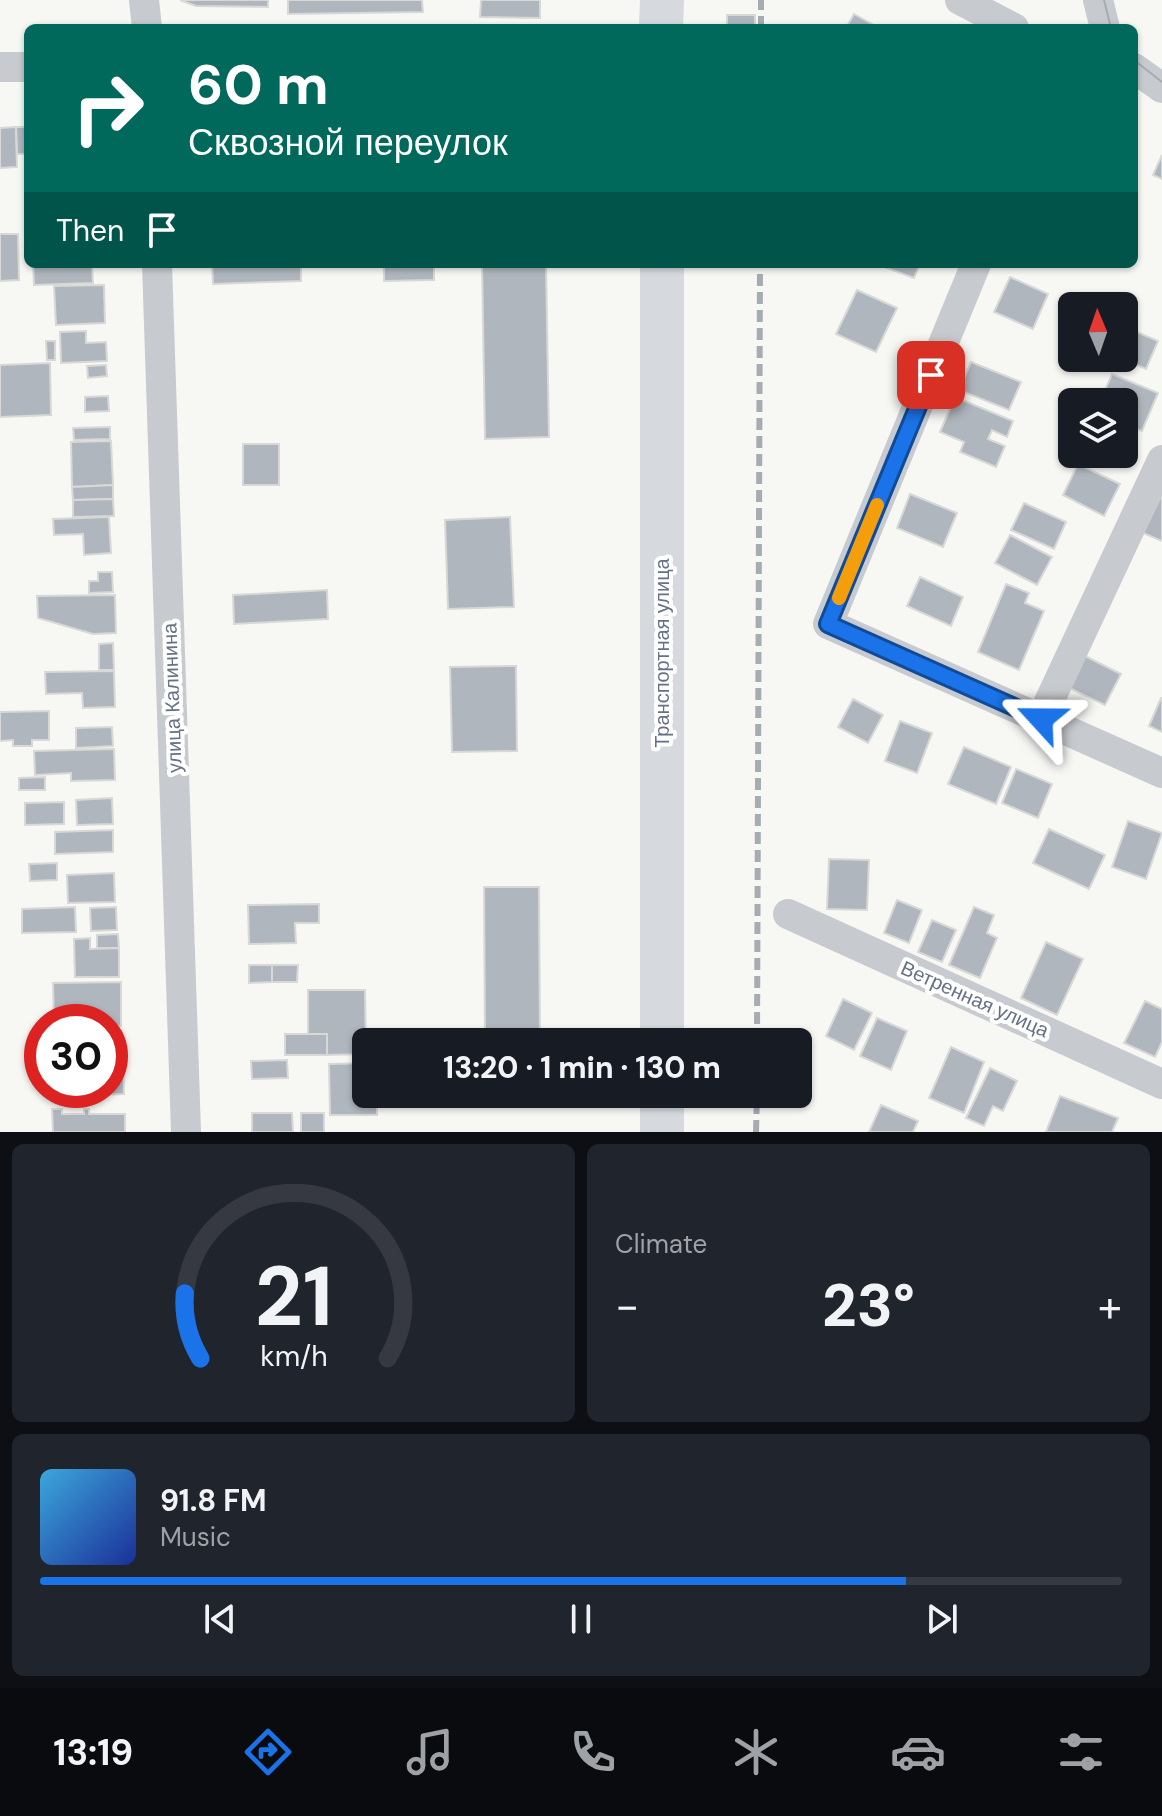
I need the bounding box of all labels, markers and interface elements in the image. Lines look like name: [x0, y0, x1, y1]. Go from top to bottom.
text: 60 m: [188, 48, 329, 121]
icon: right: [56, 56, 160, 160]
text: Сквозной переулок: [188, 119, 508, 166]
icon: arrive: [140, 208, 184, 252]
text: Then: [56, 211, 124, 250]
north arrow: [1058, 292, 1138, 372]
map controls: [1058, 292, 1138, 468]
pin: [897, 341, 965, 409]
icon: arrive: [909, 353, 953, 397]
button: layers: [1058, 388, 1138, 468]
street label: Транспортная улица: [649, 557, 675, 748]
street label: улица Калинина: [156, 622, 188, 774]
position arrow: [999, 677, 1083, 761]
street label: Ветренная улица: [897, 955, 1054, 1044]
speed limit sign: 30: [24, 1004, 128, 1108]
text: 13:20 · 1 min · 130 m: [443, 1048, 721, 1087]
text: Climate: [615, 1227, 707, 1261]
text: 21: [254, 1242, 333, 1351]
text: 23°: [822, 1266, 915, 1345]
text: −: [615, 1277, 639, 1335]
text: +: [1098, 1277, 1122, 1335]
text: km/h: [260, 1338, 327, 1375]
text: 91.8 FM: [160, 1481, 267, 1520]
text: Music: [160, 1520, 231, 1554]
icon: previous: [198, 1597, 242, 1641]
icon: pause: [559, 1597, 603, 1641]
icon: next: [920, 1597, 964, 1641]
icon: directions: [240, 1724, 296, 1780]
icon: music: [402, 1724, 458, 1780]
icon: phone: [565, 1724, 621, 1780]
icon: climate: [728, 1724, 784, 1780]
icon: car: [890, 1724, 946, 1780]
icon: filters: [1053, 1724, 1109, 1780]
text: 13:19: [53, 1729, 133, 1776]

